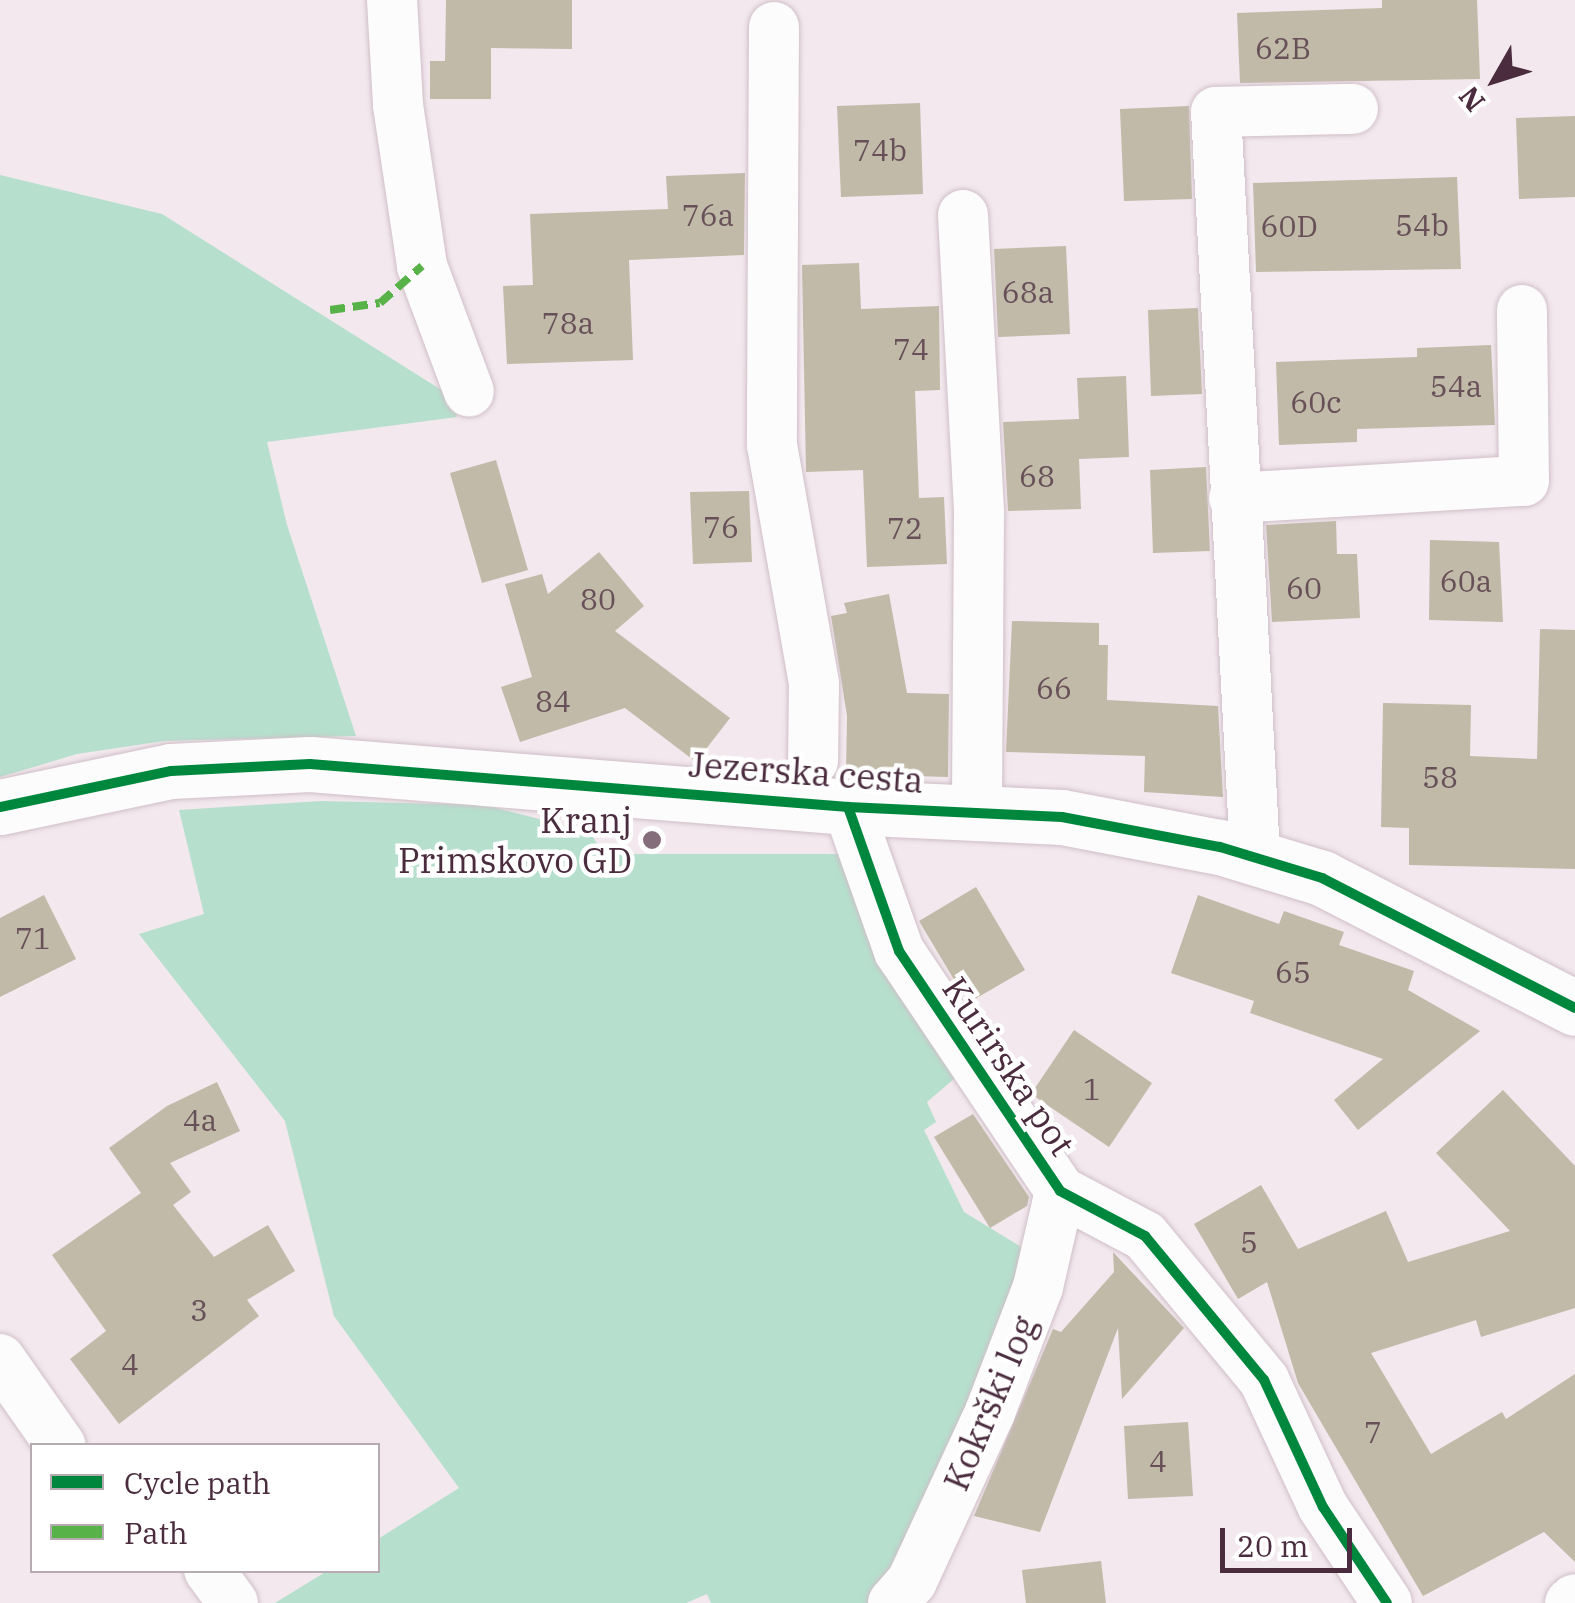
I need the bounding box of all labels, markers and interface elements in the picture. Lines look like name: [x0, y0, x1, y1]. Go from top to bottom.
house number: 62B: [1255, 30, 1311, 66]
north arrow: [1445, 30, 1545, 130]
text: N: [1450, 79, 1493, 119]
house number: 74b: [853, 132, 907, 168]
house number: 76a: [682, 197, 734, 233]
house number: 54b: [1395, 207, 1449, 243]
house number: 60D: [1260, 208, 1318, 244]
house number: 68a: [1002, 274, 1054, 310]
house number: 78a: [542, 305, 594, 341]
house number: 74: [893, 331, 929, 367]
house number: 54a: [1430, 368, 1482, 404]
house number: 60c: [1290, 384, 1342, 420]
house number: 68: [1019, 458, 1055, 494]
house number: 76: [703, 509, 739, 545]
house number: 72: [887, 510, 923, 546]
house number: 60a: [1440, 563, 1492, 599]
house number: 60: [1286, 570, 1322, 606]
house number: 80: [580, 581, 616, 617]
house number: 66: [1036, 670, 1072, 706]
house number: 84: [535, 683, 571, 719]
street label: Jezerska cesta: [687, 743, 925, 801]
house number: 58: [1422, 759, 1458, 795]
place label: Kranj Primskovo GD: [398, 799, 632, 881]
marker: Kranj Primskovo GD: [641, 829, 663, 851]
house number: 71: [15, 920, 51, 956]
house number: 65: [1275, 954, 1311, 990]
street label: Kurirska pot: [934, 969, 1084, 1163]
house number: 1: [1083, 1071, 1101, 1107]
house number: 4a: [183, 1102, 217, 1138]
house number: 5: [1240, 1224, 1258, 1260]
house number: 3: [190, 1292, 208, 1328]
street label: Kokrški log: [934, 1309, 1046, 1497]
house number: 4: [121, 1346, 139, 1382]
house number: 7: [1364, 1414, 1382, 1450]
legend: [30, 1443, 380, 1573]
house number: 4: [1149, 1443, 1167, 1479]
text: Cycle path: [124, 1463, 271, 1502]
scale bar: [1225, 1508, 1358, 1570]
text: Path: [124, 1513, 188, 1552]
text: 20 m: [1237, 1526, 1309, 1565]

